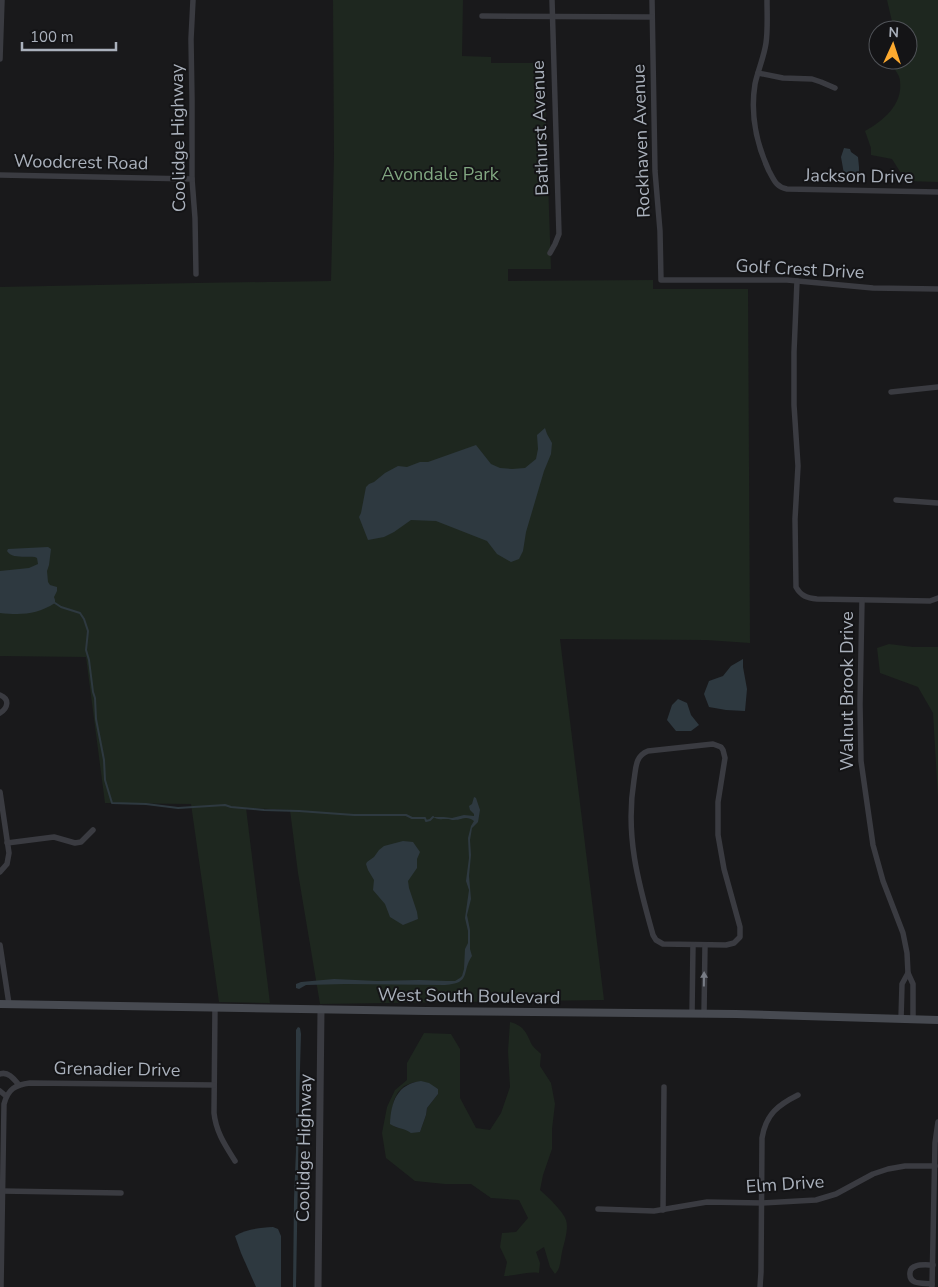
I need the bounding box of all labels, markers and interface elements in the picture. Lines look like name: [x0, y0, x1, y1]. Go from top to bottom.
scale bar: [22, 20, 116, 52]
north arrow: [868, 20, 918, 70]
text: N: [888, 23, 899, 42]
text: 100 m: [30, 27, 74, 47]
street label: Bathurst Avenue: [526, 60, 554, 196]
street label: Coolidge Highway: [165, 63, 191, 212]
street label: Rockhaven Avenue: [626, 64, 656, 218]
street label: Woodcrest Road: [13, 149, 149, 175]
park label: Avondale Park: [381, 162, 500, 186]
street label: Jackson Drive: [803, 163, 914, 189]
street label: Golf Crest Drive: [735, 254, 865, 284]
street label: Walnut Brook Drive: [835, 611, 859, 771]
one-way arrow: [701, 971, 709, 987]
street label: West South Boulevard: [378, 982, 560, 1010]
street label: Grenadier Drive: [53, 1056, 181, 1082]
street label: Coolidge Highway: [291, 1073, 317, 1222]
street label: Elm Drive: [745, 1169, 825, 1199]

